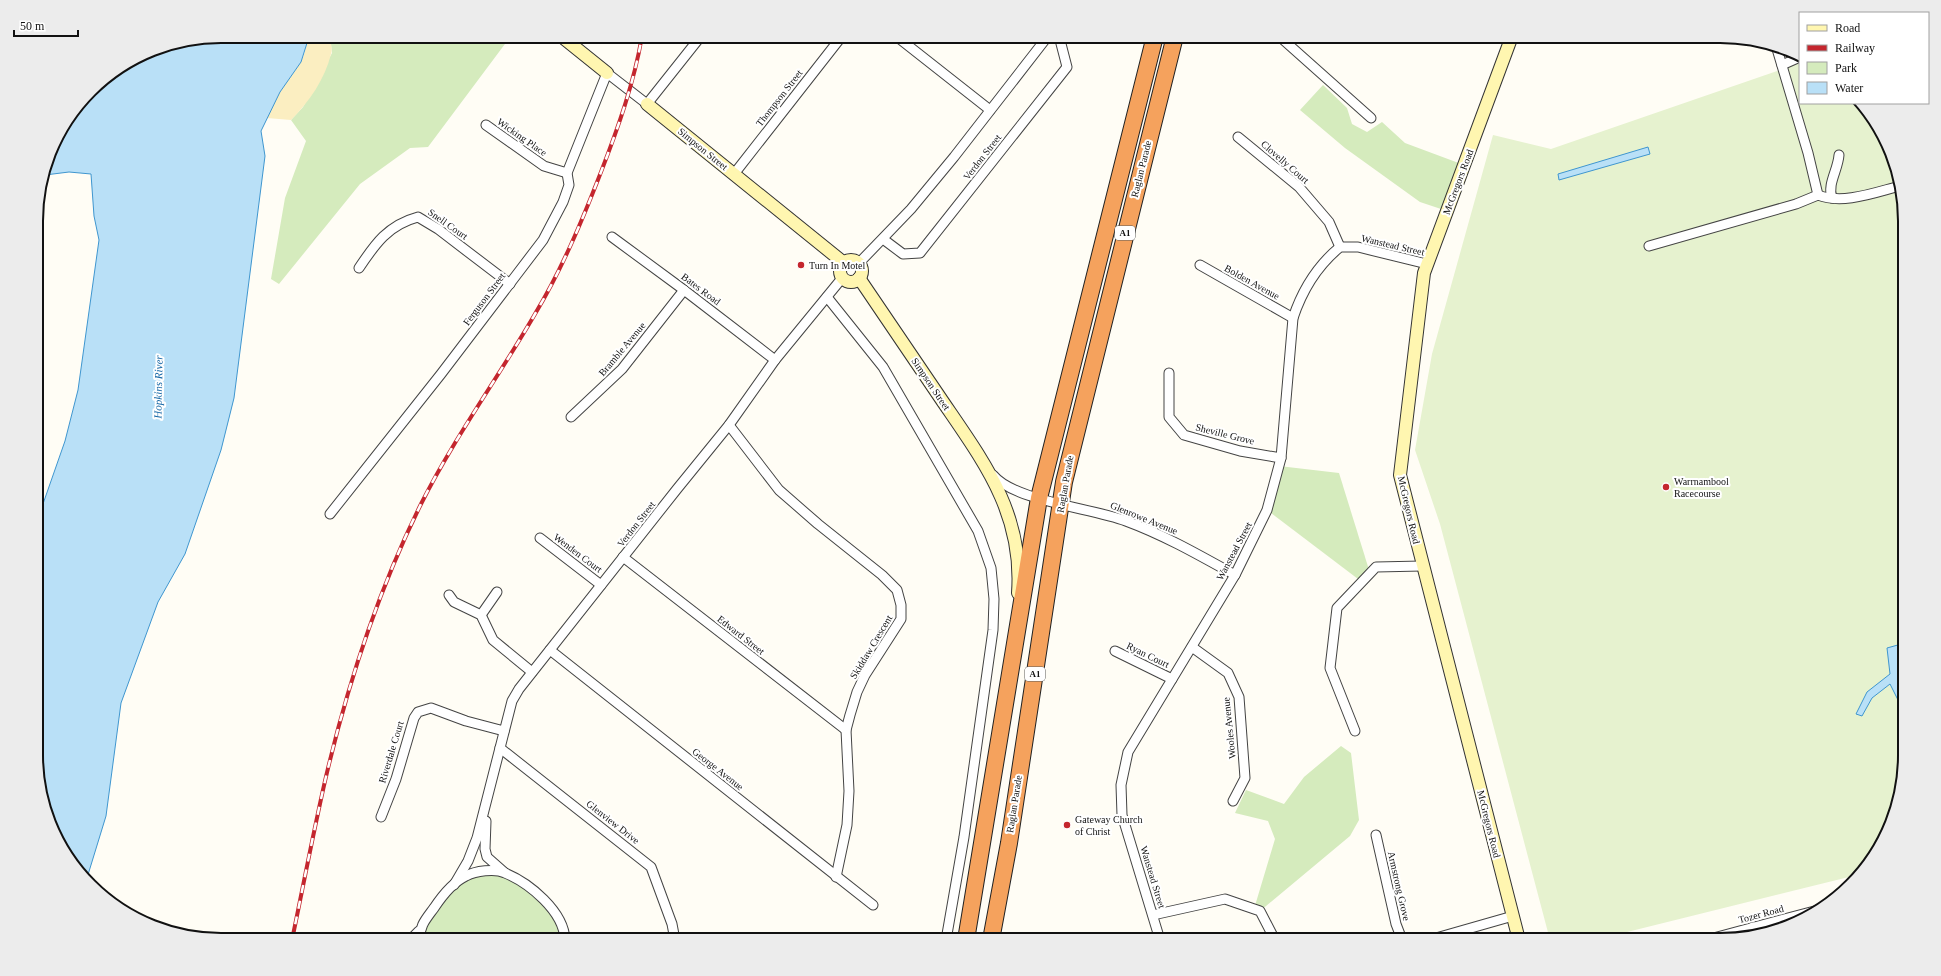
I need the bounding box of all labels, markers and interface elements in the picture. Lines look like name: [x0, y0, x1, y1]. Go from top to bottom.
scale bar: [14, 12, 78, 38]
legend: [1799, 12, 1929, 104]
text: 50 m: [20, 19, 45, 33]
text: Road: [1835, 21, 1860, 35]
text: Railway: [1835, 41, 1875, 55]
text: Park: [1835, 61, 1857, 75]
street label: Thompson Street: [754, 67, 805, 128]
text: Water: [1835, 81, 1863, 95]
street label: Wicking Place: [495, 116, 549, 159]
street label: Simpson Street: [676, 126, 730, 173]
street label: Verdon Street: [961, 132, 1003, 182]
street label: Clovelly Court: [1259, 138, 1311, 186]
street label: Raglan Parade: [1129, 139, 1153, 198]
street label: McGregors Road: [1440, 148, 1476, 216]
street label: Snell Court: [426, 206, 470, 242]
road number: A1: [1115, 226, 1135, 240]
street label: Wanstead Street: [1360, 232, 1426, 258]
marker: Turn In Motel: [796, 260, 806, 270]
place label: Turn In Motel: [809, 260, 866, 271]
street label: Bolden Avenue: [1223, 262, 1282, 302]
street label: Ferguson Street: [461, 270, 507, 327]
street label: Bates Road: [679, 271, 723, 307]
street label: Bramble Avenue: [596, 319, 648, 378]
water label: Hopkins River: [151, 355, 165, 420]
street label: Simpson Street: [909, 356, 953, 412]
street label: Sheville Grove: [1194, 421, 1256, 447]
street label: Raglan Parade: [1055, 454, 1076, 514]
street label: McGregors Road: [1396, 475, 1422, 545]
place label: Warrnambool Racecourse: [1674, 476, 1729, 499]
marker: Warrnambool Racecourse: [1661, 482, 1671, 492]
street label: Verdon Street: [615, 499, 657, 549]
street label: Glenrowe Avenue: [1109, 499, 1180, 537]
street label: Wanstead Street: [1214, 520, 1254, 582]
street label: Wenden Court: [552, 531, 605, 575]
street label: Edward Street: [715, 613, 767, 657]
street label: Skiddaw Crescent: [848, 613, 894, 681]
street label: Ryan Court: [1125, 640, 1171, 670]
road number: A1: [1025, 667, 1045, 681]
street label: Wooles Avenue: [1220, 696, 1238, 759]
street label: Riverdale Court: [376, 720, 406, 784]
street label: George Avenue: [690, 746, 746, 793]
street label: Raglan Parade: [1004, 774, 1024, 834]
street label: McGregors Road: [1475, 789, 1503, 859]
street label: Glenview Drive: [584, 798, 642, 846]
place label: Gateway Church of Christ: [1075, 814, 1142, 837]
marker: Gateway Church of Christ: [1062, 820, 1072, 830]
street label: Wanstead Street: [1138, 845, 1168, 910]
street label: Armstrong Grove: [1386, 850, 1412, 922]
street label: Tozer Road: [1737, 903, 1785, 925]

